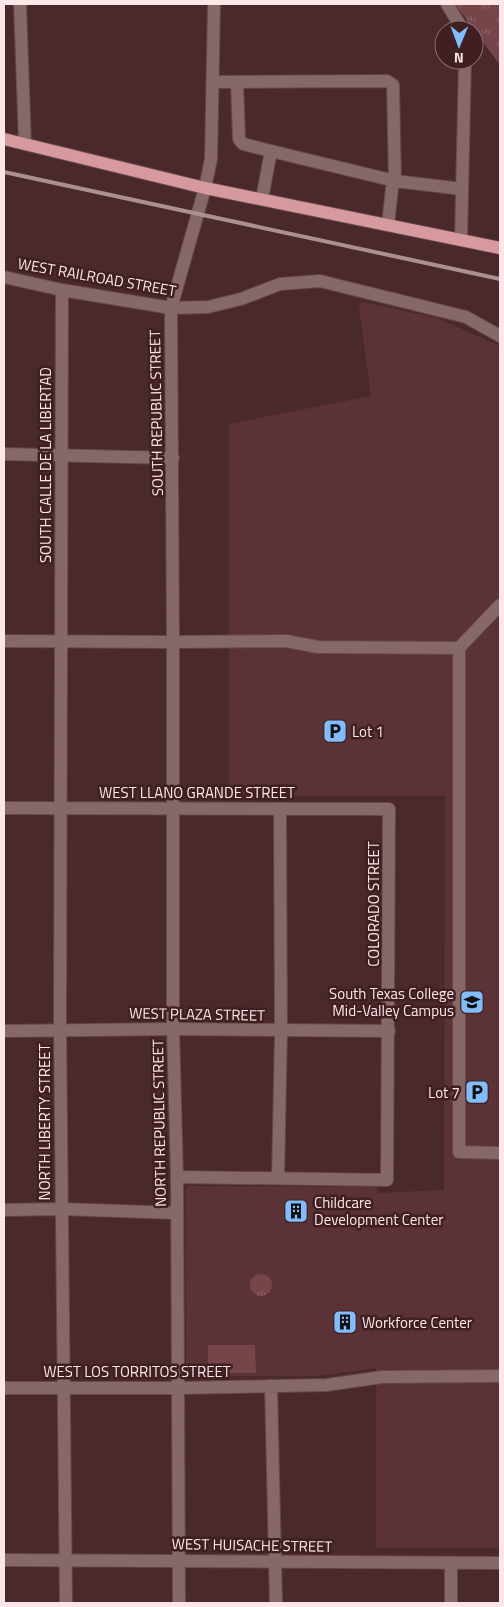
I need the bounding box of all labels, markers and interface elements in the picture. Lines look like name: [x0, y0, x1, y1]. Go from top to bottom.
north arrow: [434, 20, 484, 70]
text: N: [454, 48, 464, 69]
street label: WEST RAILROAD STREET: [16, 252, 178, 302]
street label: SOUTH REPUBLIC STREET: [143, 330, 169, 496]
street label: SOUTH CALLE DE LA LIBERTAD: [34, 367, 57, 563]
parking icon: Lot 1: [322, 718, 348, 744]
place label: Lot 1: [352, 720, 384, 743]
street label: WEST LLANO GRANDE STREET: [99, 781, 295, 804]
street label: COLORADO STREET: [362, 841, 385, 967]
place label: South Texas College Mid-Valley Campus: [329, 982, 454, 1022]
school or university icon: South Texas College Mid-Valley Campus: [459, 989, 485, 1015]
street label: WEST PLAZA STREET: [129, 1001, 265, 1027]
street label: NORTH REPUBLIC STREET: [146, 1039, 172, 1207]
street label: NORTH LIBERTY STREET: [33, 1043, 56, 1200]
parking icon: Lot 7: [464, 1079, 490, 1105]
place label: Lot 7: [428, 1081, 460, 1104]
place label: Childcare Development Center: [314, 1191, 443, 1231]
building icon: Childcare Development Center: [283, 1198, 309, 1224]
building icon: Workforce Center: [332, 1309, 358, 1335]
place label: Workforce Center: [362, 1311, 472, 1334]
street label: WEST LOS TORRITOS STREET: [43, 1360, 231, 1383]
street label: WEST HUISACHE STREET: [171, 1532, 333, 1558]

